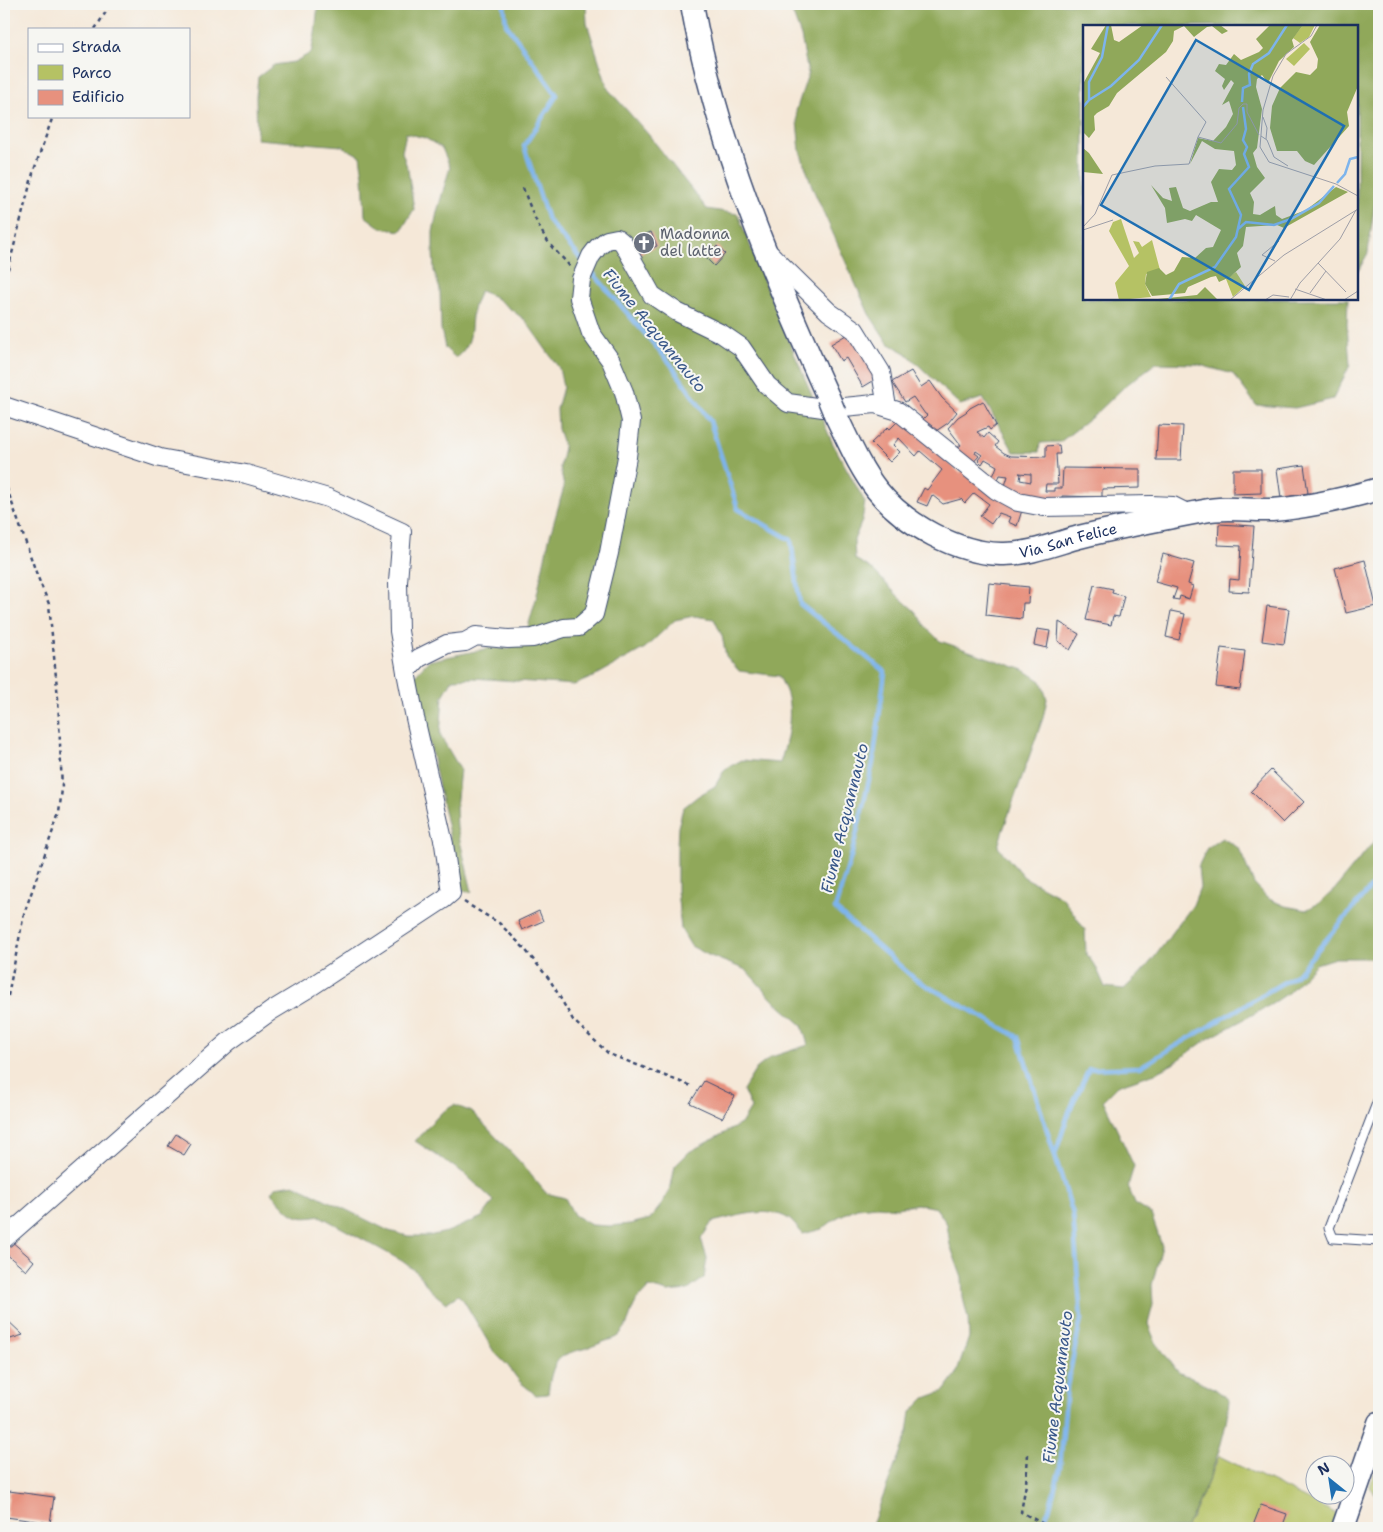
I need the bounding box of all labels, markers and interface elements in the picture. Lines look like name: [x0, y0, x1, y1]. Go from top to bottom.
inset map: [1083, 25, 1358, 300]
legend: [28, 28, 190, 118]
text: Strada: [72, 37, 121, 57]
text: Parco: [72, 63, 112, 83]
text: Edificio: [72, 87, 124, 107]
place label: Madonna del latte: [660, 224, 730, 261]
church icon: Madonna del latte: [632, 231, 656, 255]
water label: Fiume Acquannauto: [598, 264, 711, 397]
street label: Via San Felice: [1017, 519, 1119, 563]
water label: Fiume Acquannauto: [816, 741, 873, 895]
water label: Fiume Acquannauto: [1038, 1309, 1077, 1465]
north arrow: [1306, 1454, 1356, 1504]
text: N: [1314, 1458, 1333, 1479]

